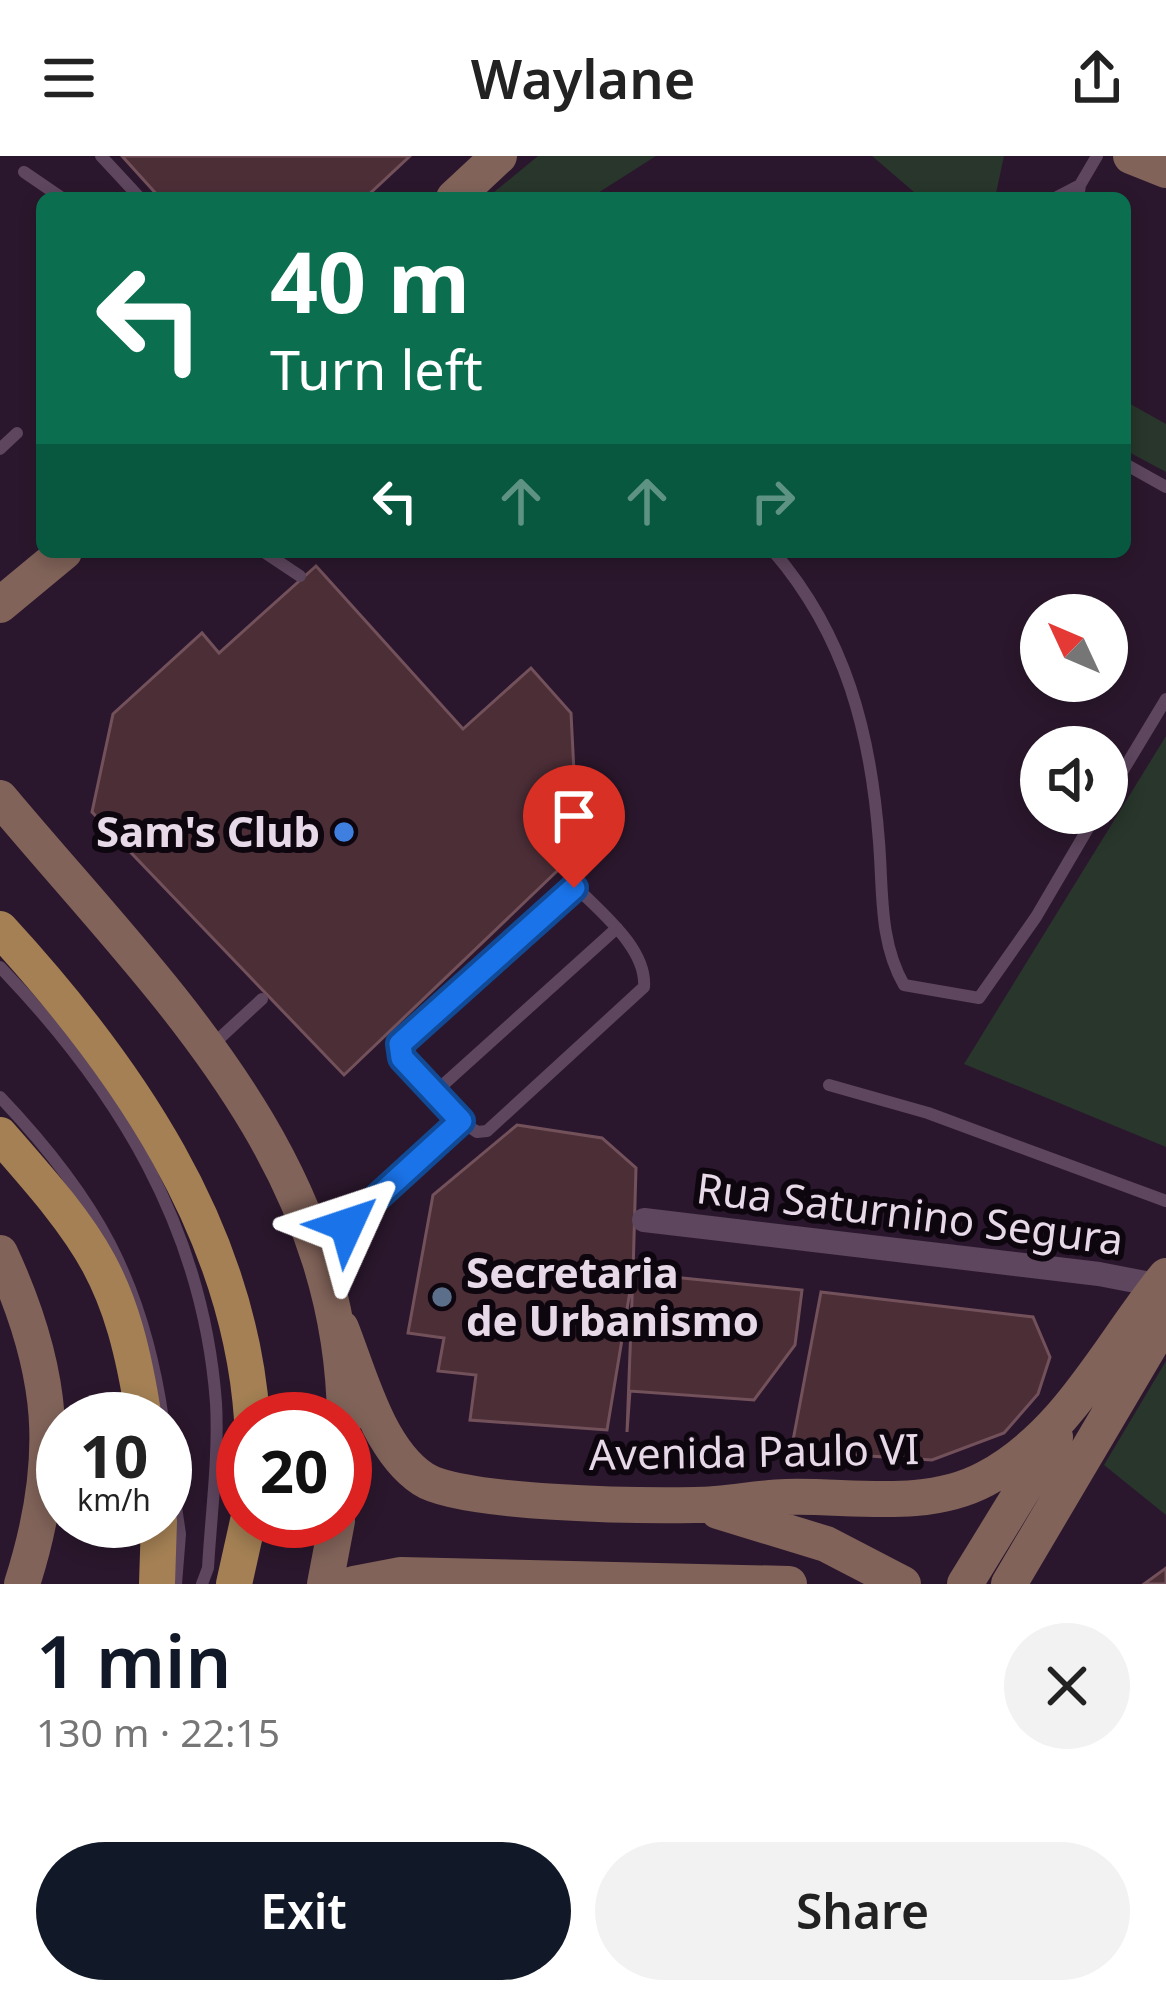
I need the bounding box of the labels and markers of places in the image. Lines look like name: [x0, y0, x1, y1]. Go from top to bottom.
pin: [523, 765, 625, 888]
place label: Sam's Club: [96, 802, 320, 859]
marker: Sam's Club: [331, 819, 357, 845]
place label: Secretaria de Urbanismo: [466, 1243, 759, 1348]
marker: Secretaria de Urbanismo: [429, 1284, 455, 1310]

